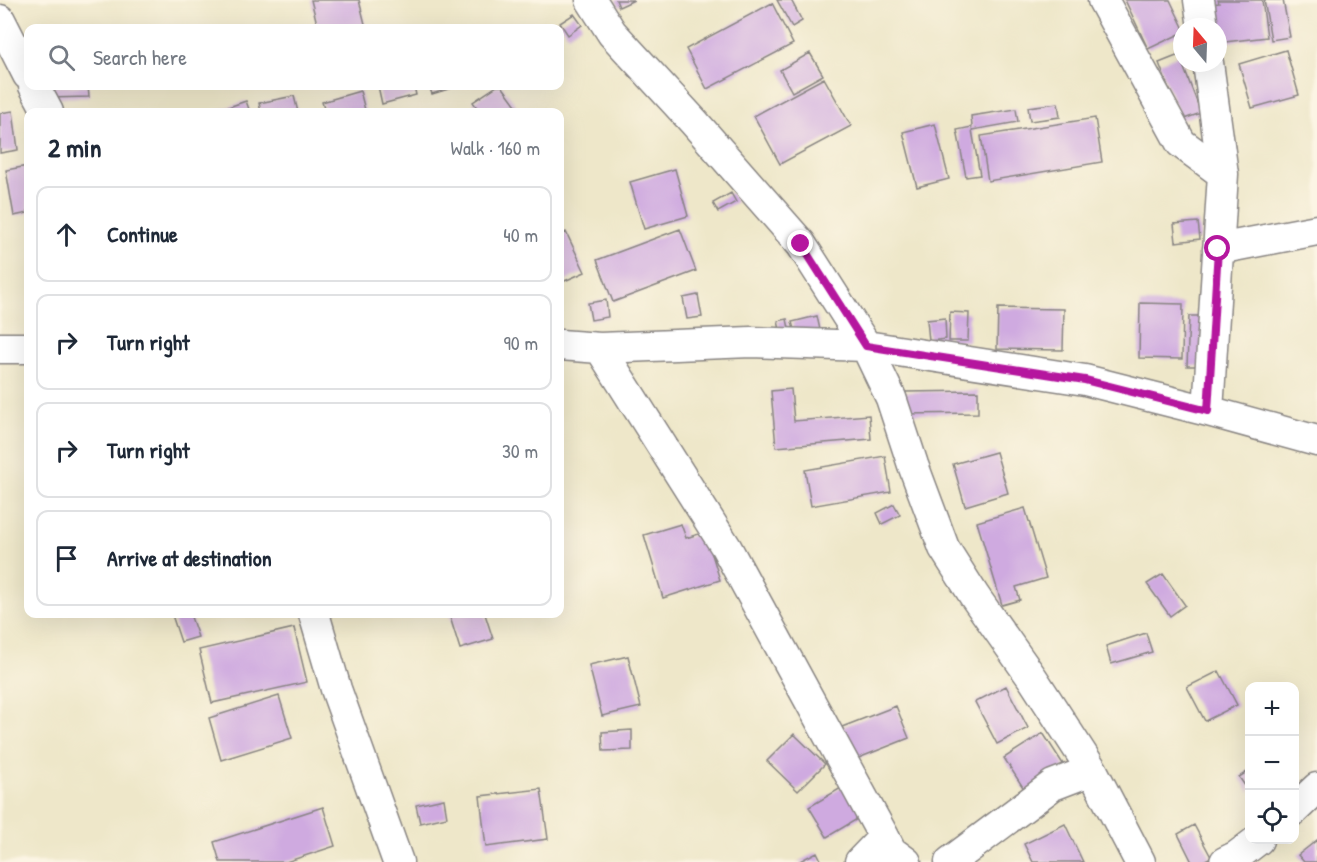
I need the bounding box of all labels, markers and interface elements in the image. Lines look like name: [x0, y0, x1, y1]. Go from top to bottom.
north arrow: [1173, 18, 1227, 72]
search box: [24, 24, 564, 90]
icon: search: [45, 41, 78, 74]
text: Search here: [93, 42, 187, 72]
text: 2 min: [48, 130, 101, 165]
text: Walk · 160 m: [451, 134, 540, 161]
icon: ahead: [50, 218, 83, 251]
text: Continue: [107, 219, 178, 249]
text: 40 m: [503, 221, 538, 248]
route end: [787, 230, 813, 256]
route start: [1204, 235, 1230, 261]
icon: right: [50, 326, 83, 359]
text: Turn right: [107, 327, 190, 357]
text: 90 m: [504, 329, 538, 356]
icon: right: [50, 434, 83, 467]
text: Turn right: [107, 435, 190, 465]
text: 30 m: [502, 437, 538, 464]
icon: arrive: [50, 542, 83, 575]
text: Arrive at destination: [107, 543, 272, 573]
map controls: [1245, 682, 1299, 844]
button: +: [1245, 682, 1299, 736]
button: −: [1245, 736, 1299, 790]
button: locate: [1245, 790, 1299, 844]

